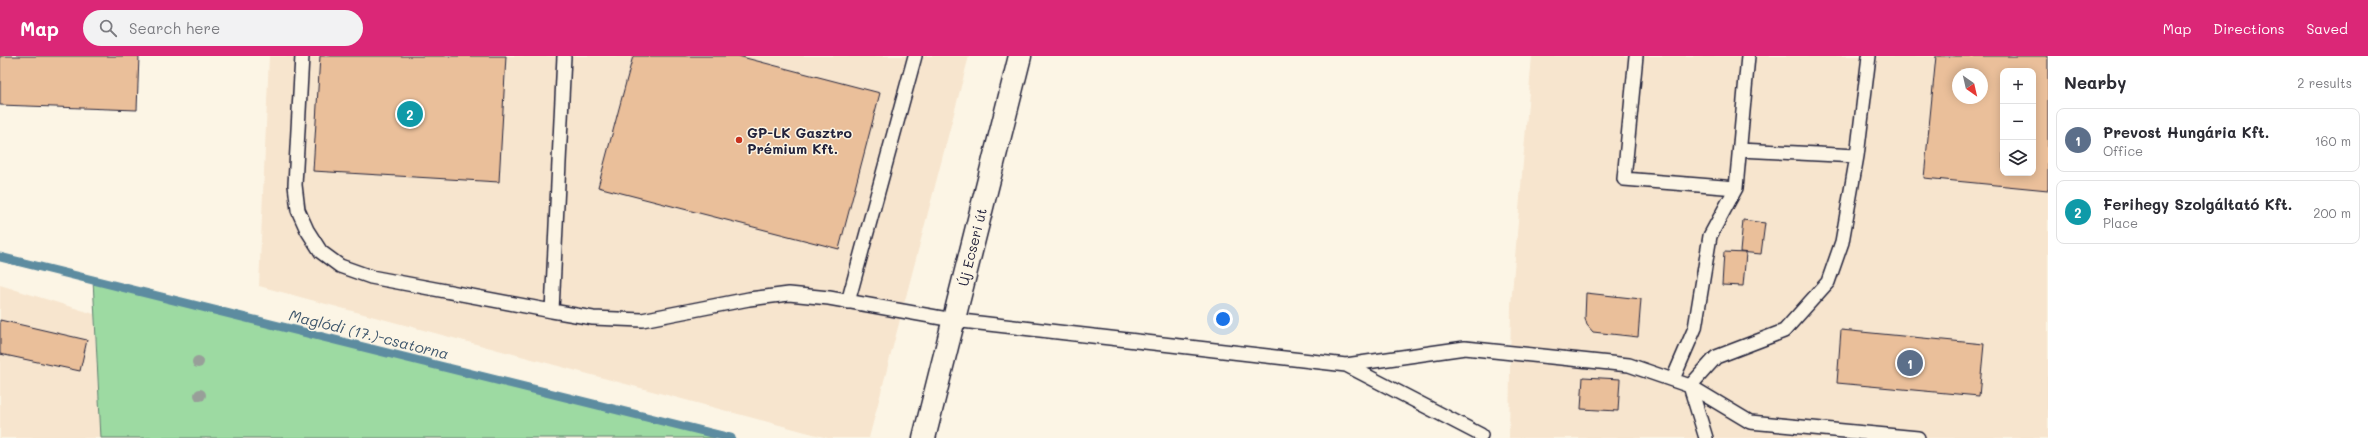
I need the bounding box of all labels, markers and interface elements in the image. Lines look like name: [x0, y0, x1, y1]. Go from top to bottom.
search box: [83, 10, 363, 46]
text: Map: [20, 16, 59, 41]
icon: search: [97, 17, 119, 39]
text: Search here: [129, 18, 220, 38]
text: Map: [2163, 19, 2191, 38]
text: Directions: [2213, 19, 2284, 38]
text: Saved: [2306, 19, 2348, 38]
north arrow: [1952, 68, 1988, 104]
map controls: [2000, 68, 2036, 176]
button: +: [2000, 68, 2036, 104]
text: Nearby: [2064, 71, 2126, 93]
text: 2 results: [2297, 74, 2352, 91]
pin: 2: [397, 99, 423, 129]
button: −: [2000, 104, 2036, 140]
text: Prevost Hungária Kft.: [2103, 122, 2269, 142]
place label: GP-LK Gasztro Prémium Kft.: [747, 123, 852, 158]
text: 1: [2075, 132, 2081, 149]
text: 160 m: [2315, 132, 2351, 149]
marker: GP-LK Gasztro Prémium Kft.: [734, 135, 744, 145]
button: layers: [2000, 140, 2036, 176]
text: Office: [2103, 142, 2143, 159]
text: Ferihegy Szolgáltató Kft.: [2103, 194, 2292, 214]
text: 2: [2074, 204, 2082, 221]
text: 200 m: [2313, 204, 2351, 221]
street label: Új Ecseri út: [953, 206, 991, 288]
text: Place: [2103, 214, 2138, 231]
water label: Maglódi (17.)-csatorna: [287, 304, 451, 364]
your location: [1213, 309, 1233, 329]
pin: 1: [1897, 348, 1923, 378]

